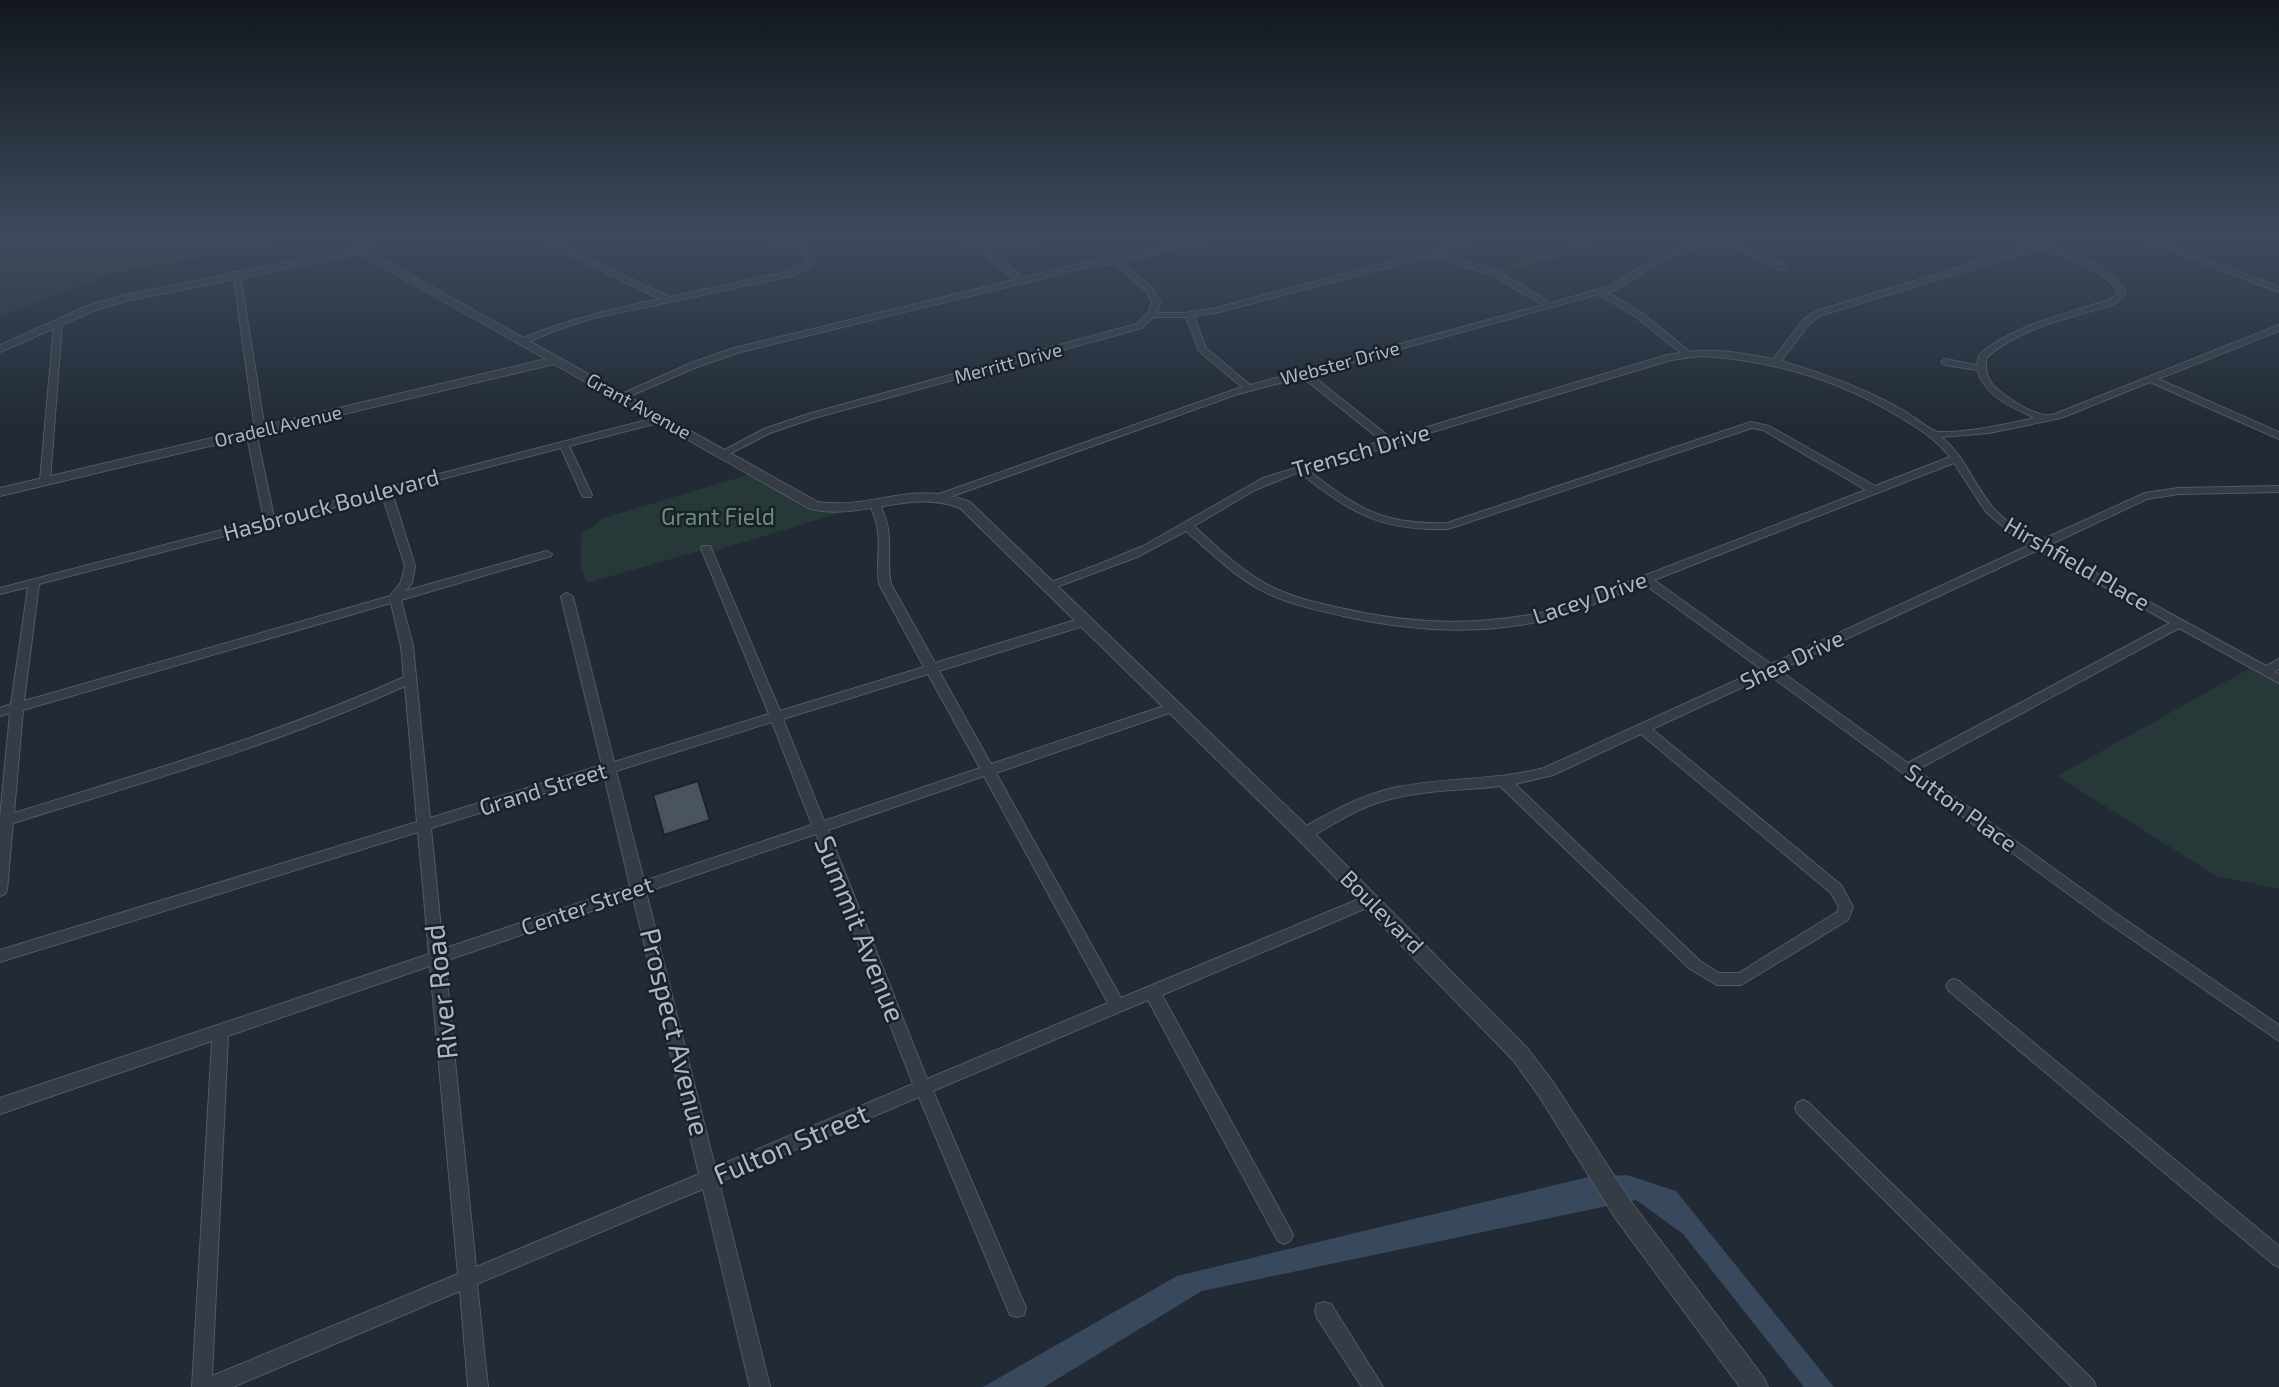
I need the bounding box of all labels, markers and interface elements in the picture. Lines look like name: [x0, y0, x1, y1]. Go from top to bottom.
street label: Webster Drive: [1278, 336, 1402, 389]
street label: Merritt Drive: [951, 337, 1064, 388]
street label: Grant Avenue: [583, 367, 695, 444]
street label: Oradell Avenue: [212, 400, 344, 451]
street label: Trensch Drive: [1289, 417, 1433, 483]
street label: Hasbrouck Boulevard: [220, 462, 442, 546]
park label: Grant Field: [661, 502, 775, 530]
street label: Hirshfield Place: [2000, 510, 2155, 616]
street label: Lacey Drive: [1529, 564, 1651, 630]
street label: Shea Drive: [1735, 623, 1848, 695]
street label: Grand Street: [476, 755, 610, 821]
street label: Sutton Place: [1900, 757, 2023, 857]
street label: Summit Avenue: [808, 831, 914, 1027]
street label: Boulevard: [1335, 864, 1430, 959]
street label: Center Street: [517, 869, 657, 941]
street label: River Road: [416, 923, 464, 1061]
street label: Prospect Avenue: [634, 925, 718, 1139]
street label: Fulton Street: [708, 1095, 873, 1191]

